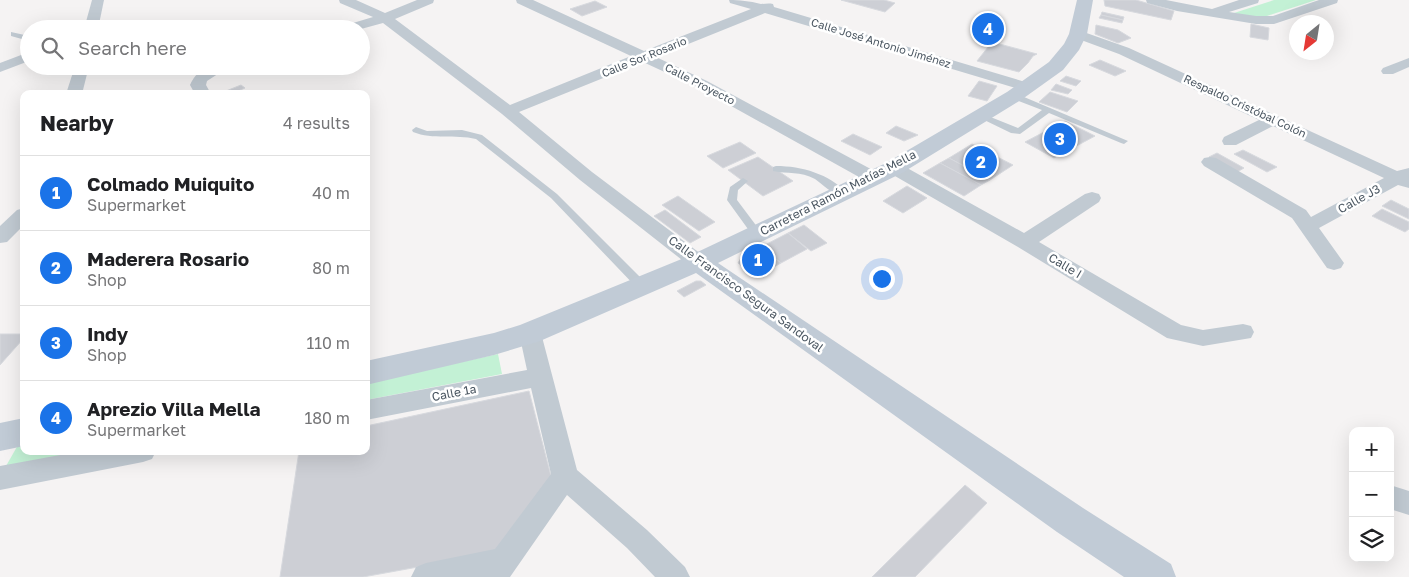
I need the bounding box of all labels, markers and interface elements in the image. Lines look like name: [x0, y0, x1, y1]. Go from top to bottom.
pin: 4: [972, 10, 1004, 48]
street label: Calle José Antonio Jiménez: [810, 15, 953, 70]
north arrow: [1289, 15, 1334, 60]
search box: [20, 20, 370, 75]
street label: Calle Sor Rosario: [600, 33, 688, 79]
icon: search: [38, 34, 66, 62]
text: Search here: [78, 36, 187, 59]
street label: Calle Proyecto: [663, 60, 738, 107]
street label: Respaldo Cristóbal Colón: [1182, 71, 1309, 140]
text: Nearby: [40, 110, 114, 136]
text: 4 results: [283, 113, 350, 133]
pin: 3: [1044, 120, 1076, 158]
pin: 2: [965, 143, 997, 181]
street label: Carretera Ramón Matías Mella: [757, 147, 918, 239]
text: Colmado Muiquito: [87, 172, 254, 195]
street label: Calle J3: [1335, 181, 1383, 216]
text: 1: [52, 183, 60, 203]
text: 40 m: [312, 183, 350, 203]
text: Supermarket: [87, 195, 186, 215]
street label: Calle Francisco Segura Sandoval: [666, 232, 827, 355]
pin: 1: [742, 241, 774, 279]
text: Maderera Rosario: [87, 247, 249, 270]
street label: Calle I: [1046, 250, 1085, 281]
text: 2: [51, 258, 61, 278]
text: 80 m: [312, 258, 350, 278]
your location: [869, 266, 895, 292]
text: Shop: [87, 270, 127, 290]
text: Indy: [87, 322, 128, 345]
text: 3: [51, 333, 61, 353]
text: 110 m: [306, 333, 350, 353]
text: Shop: [87, 345, 127, 365]
street label: Calle 1a: [430, 381, 477, 404]
text: Aprezio Villa Mella: [87, 397, 261, 420]
text: 4: [51, 408, 61, 428]
text: 180 m: [304, 408, 350, 428]
text: Supermarket: [87, 420, 186, 440]
map controls: [1349, 427, 1394, 562]
button: +: [1349, 427, 1394, 472]
button: −: [1349, 472, 1394, 517]
button: layers: [1349, 517, 1394, 562]

